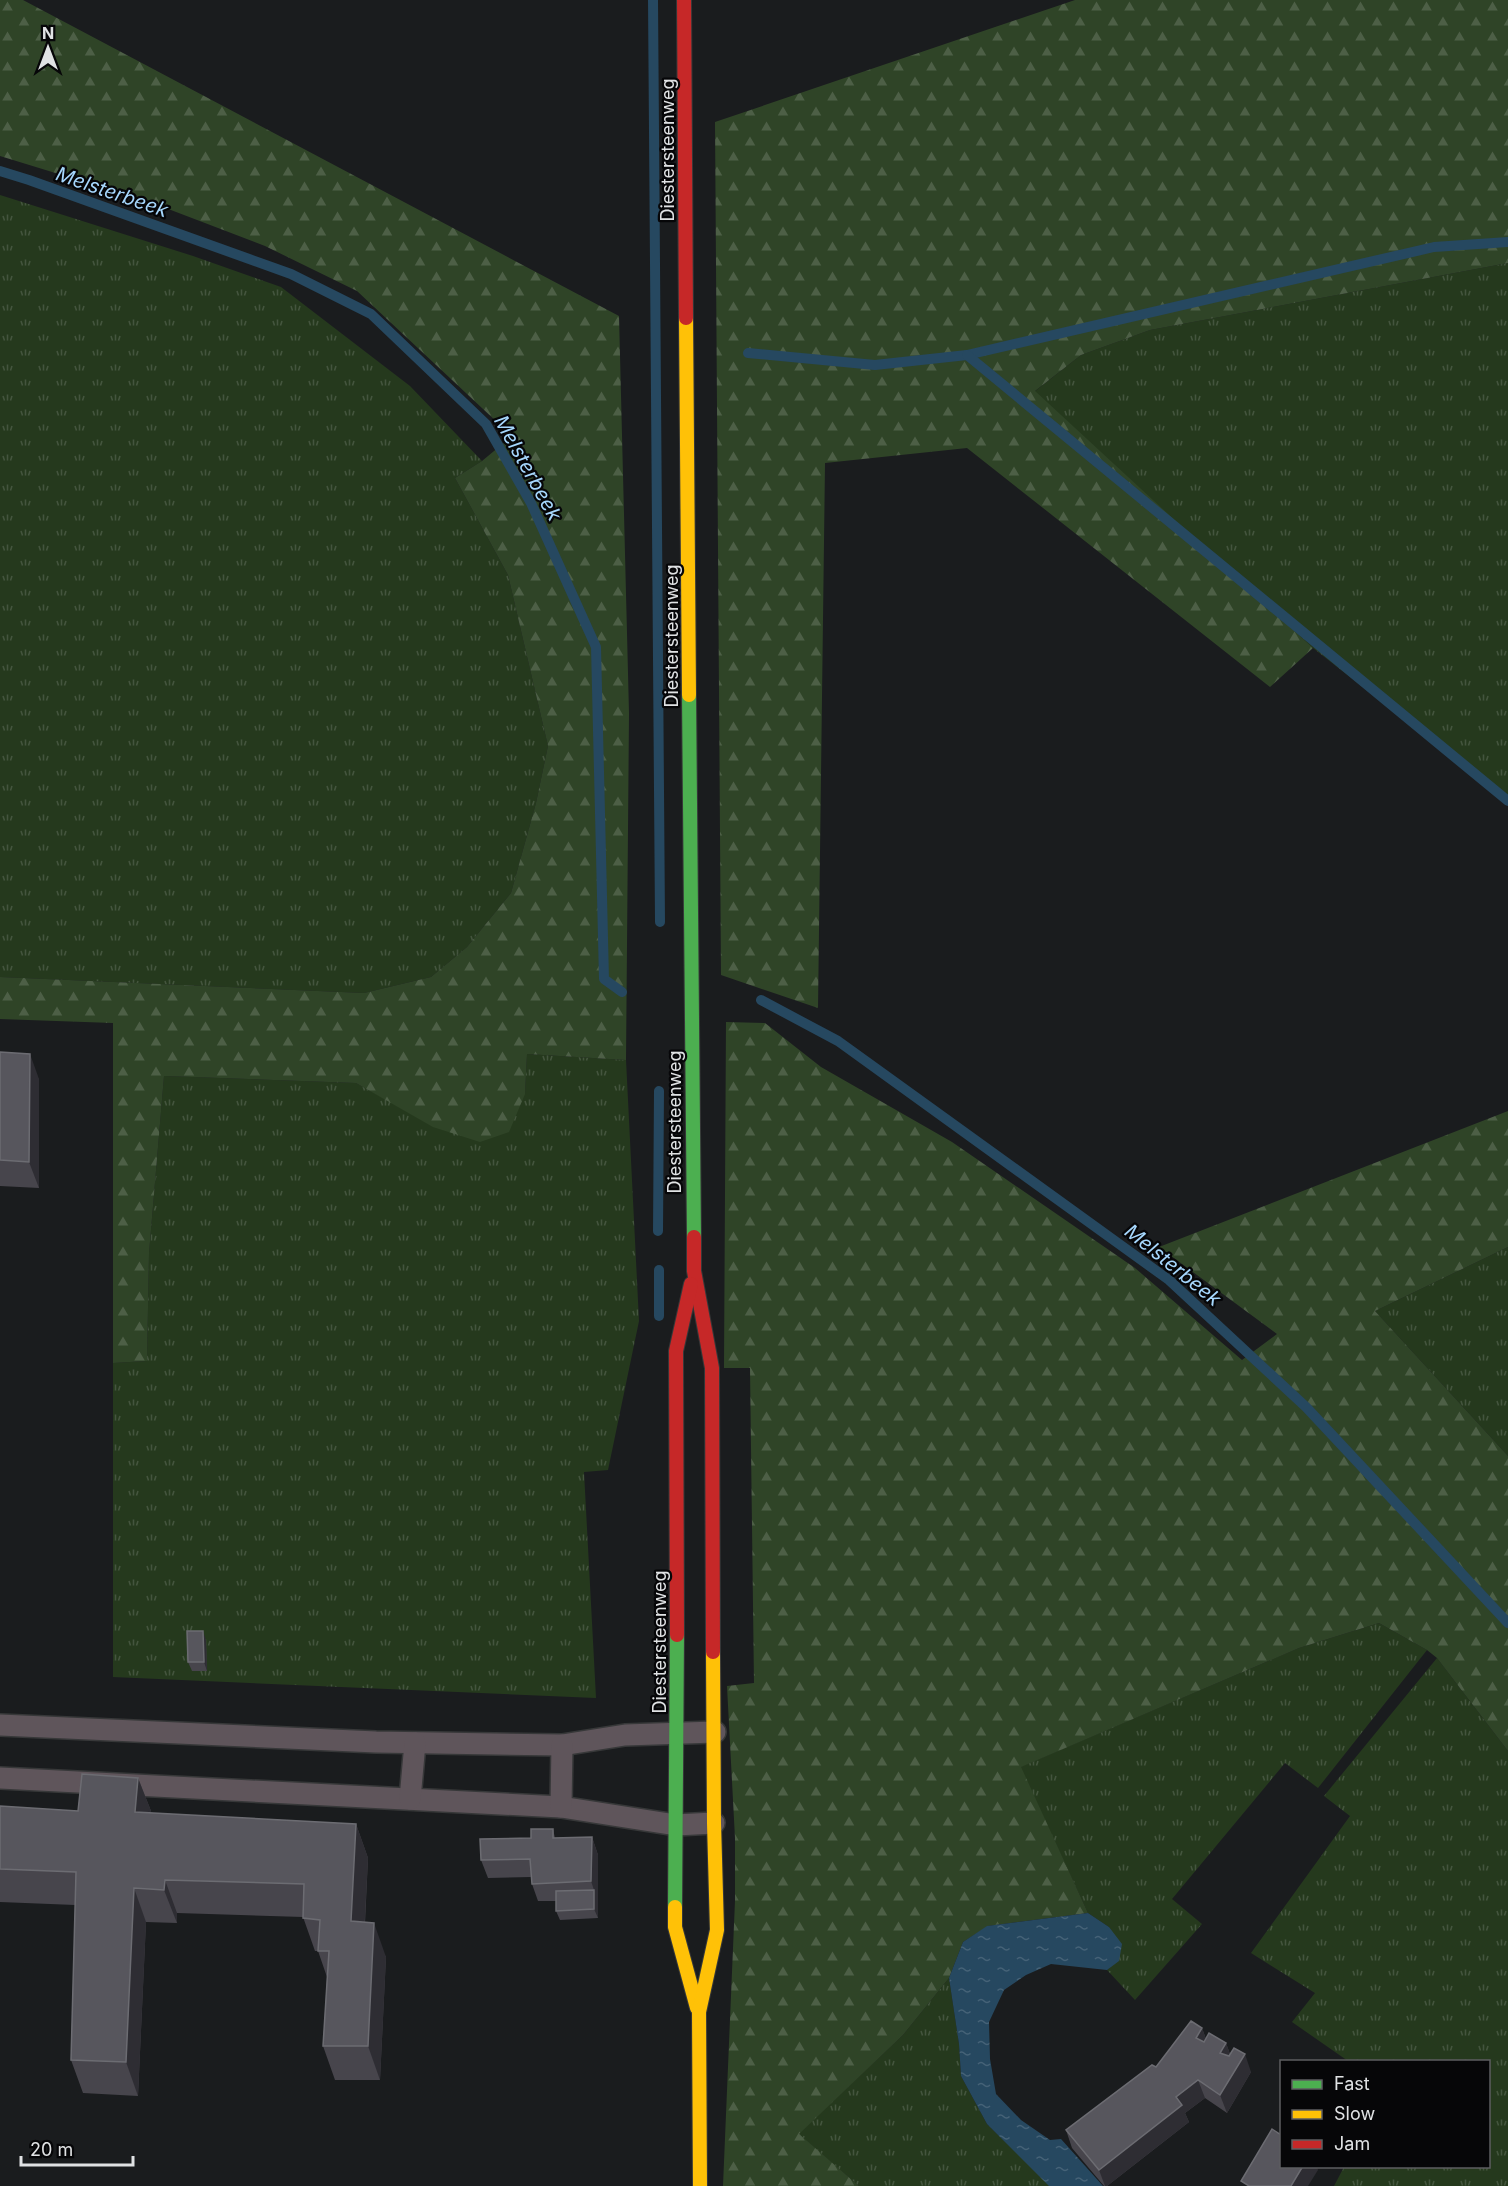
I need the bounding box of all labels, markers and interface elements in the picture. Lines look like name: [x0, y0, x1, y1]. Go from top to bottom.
north arrow: [18, 18, 78, 78]
text: N: [42, 23, 54, 43]
street label: Diestersteenweg: [657, 78, 678, 222]
water label: Melsterbeek: [53, 162, 172, 223]
water label: Melsterbeek: [489, 411, 567, 526]
street label: Diestersteenweg: [661, 564, 682, 708]
street label: Diestersteenweg: [664, 1050, 685, 1194]
water label: Melsterbeek: [1120, 1219, 1227, 1312]
street label: Diestersteenweg: [649, 1570, 670, 1714]
legend: [1280, 2060, 1490, 2168]
text: Fast: [1334, 2073, 1370, 2094]
text: Slow: [1334, 2103, 1375, 2124]
scale bar: [21, 2129, 134, 2167]
text: Jam: [1334, 2133, 1370, 2154]
text: 20 m: [30, 2139, 73, 2160]

